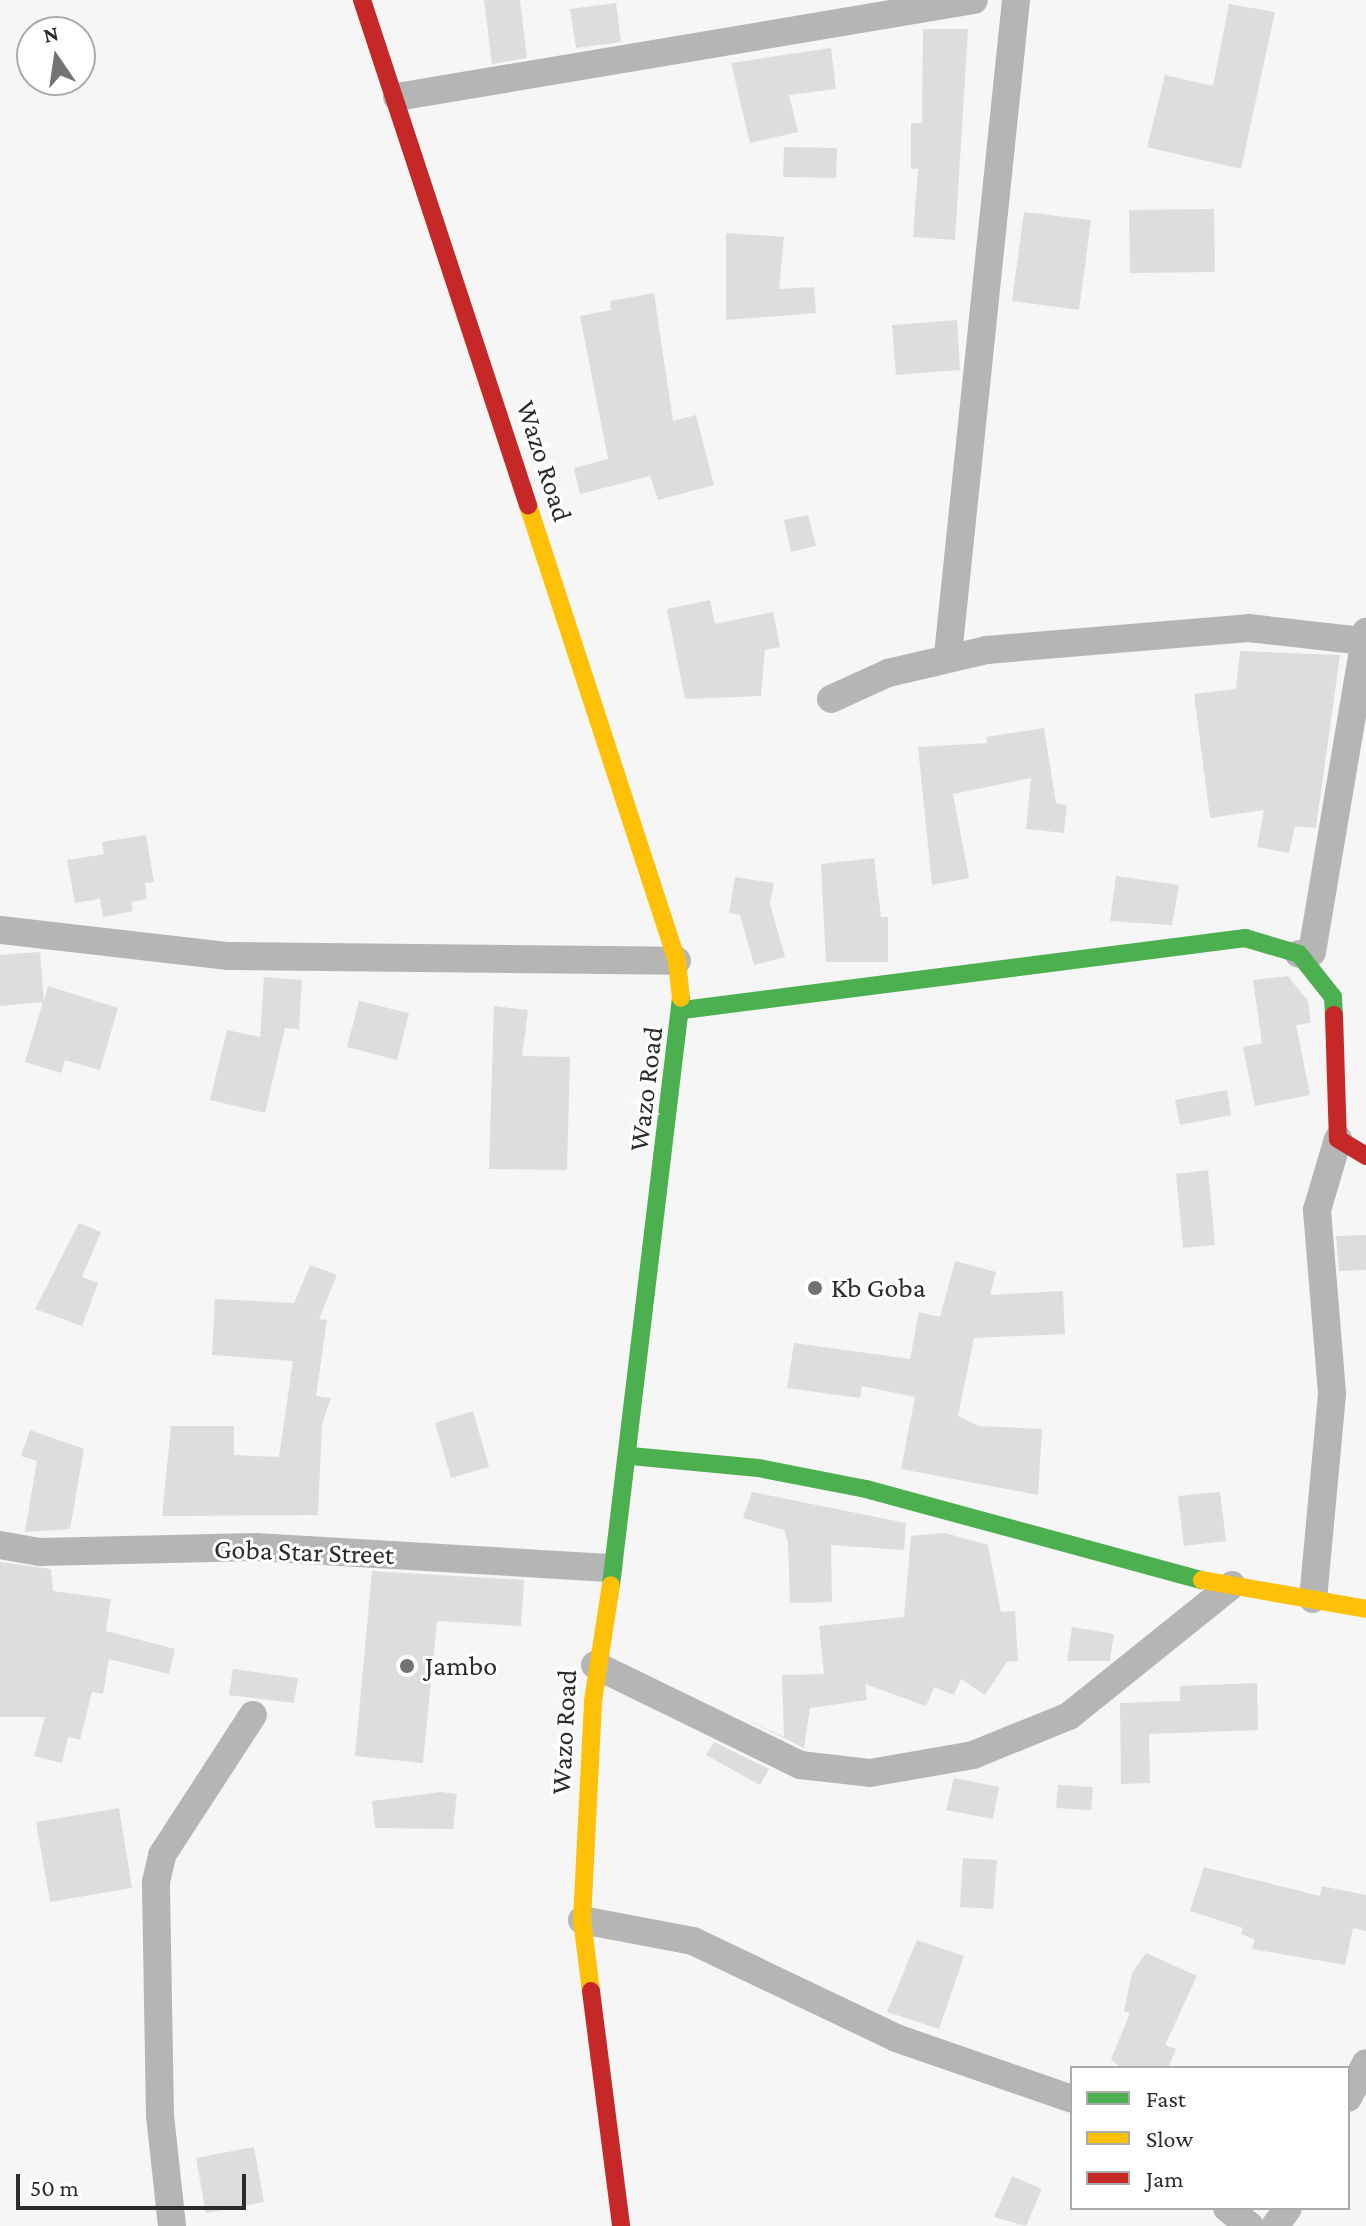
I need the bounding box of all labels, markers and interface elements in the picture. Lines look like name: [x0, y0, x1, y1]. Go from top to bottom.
north arrow: [16, 16, 96, 96]
text: N: [41, 20, 61, 48]
street label: Wazo Road: [509, 396, 579, 526]
street label: Wazo Road: [622, 1025, 670, 1153]
place label: Kb Goba: [831, 1271, 926, 1305]
marker: Kb Goba: [806, 1279, 824, 1297]
street label: Goba Star Street: [213, 1532, 395, 1572]
place label: Jambo: [425, 1649, 497, 1683]
marker: Jambo: [396, 1655, 418, 1677]
street label: Wazo Road: [544, 1669, 584, 1795]
legend: [1070, 2066, 1350, 2210]
text: Fast: [1146, 2085, 1186, 2112]
text: Slow: [1146, 2125, 1193, 2152]
scale bar: [20, 2158, 250, 2208]
text: Jam: [1146, 2165, 1184, 2192]
text: 50 m: [30, 2174, 79, 2201]

